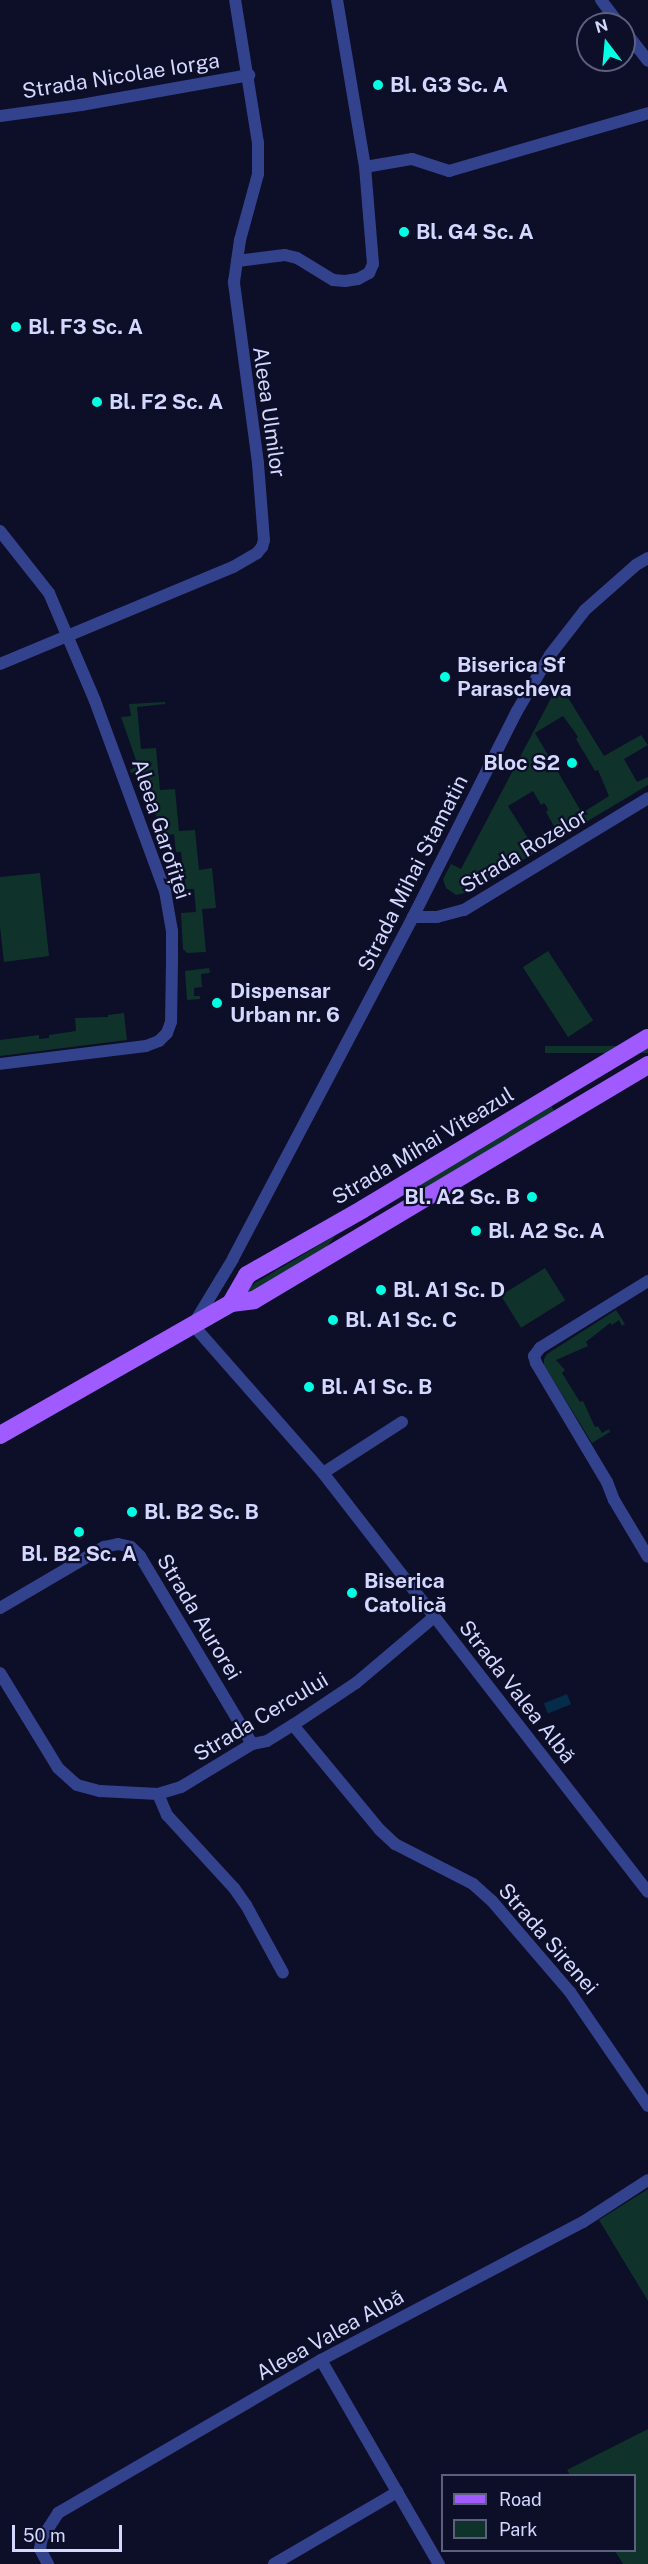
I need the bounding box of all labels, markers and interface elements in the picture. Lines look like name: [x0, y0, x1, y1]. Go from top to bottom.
north arrow: [576, 12, 636, 72]
text: N: [593, 15, 610, 37]
street label: Strada Nicolae Iorga: [20, 48, 222, 104]
place label: Bl. G3 Sc. A: [390, 72, 508, 98]
marker: Bl. G3 Sc. A: [371, 78, 385, 92]
place label: Bl. G4 Sc. A: [416, 219, 534, 245]
marker: Bl. G4 Sc. A: [397, 225, 411, 239]
place label: Bl. F3 Sc. A: [28, 314, 143, 340]
marker: Bl. F3 Sc. A: [9, 320, 23, 334]
street label: Aleea Ulmilor: [247, 345, 291, 479]
place label: Bl. F2 Sc. A: [109, 389, 223, 415]
marker: Bl. F2 Sc. A: [90, 395, 104, 409]
place label: Biserica Sf Parascheva: [457, 652, 572, 702]
marker: Biserica Sf Parascheva: [438, 670, 452, 684]
place label: Bloc S2: [483, 750, 560, 776]
street label: Aleea Garofiței: [126, 756, 196, 902]
marker: Bloc S2: [565, 756, 579, 770]
street label: Strada Mihai Stamatin: [353, 771, 473, 975]
street label: Strada Rozelor: [456, 803, 592, 899]
place label: Dispensar Urban nr. 6: [230, 978, 340, 1028]
marker: Dispensar Urban nr. 6: [208, 994, 226, 1012]
street label: Strada Mihai Viteazul: [327, 1082, 519, 1210]
place label: Bl. A2 Sc. B: [404, 1184, 520, 1210]
marker: Bl. A2 Sc. B: [525, 1190, 539, 1204]
place label: Bl. A2 Sc. A: [488, 1218, 605, 1244]
marker: Bl. A2 Sc. A: [469, 1224, 483, 1238]
place label: Bl. A1 Sc. D: [393, 1277, 505, 1303]
marker: Bl. A1 Sc. D: [374, 1283, 388, 1297]
place label: Bl. A1 Sc. C: [345, 1307, 457, 1333]
marker: Bl. A1 Sc. C: [326, 1313, 340, 1327]
place label: Bl. A1 Sc. B: [321, 1374, 433, 1400]
marker: Bl. A1 Sc. B: [302, 1380, 316, 1394]
place label: Bl. B2 Sc. B: [144, 1499, 259, 1525]
marker: Bl. B2 Sc. B: [125, 1505, 139, 1519]
marker: Bl. B2 Sc. A: [72, 1525, 86, 1539]
place label: Bl. B2 Sc. A: [21, 1541, 137, 1567]
street label: Strada Aurorei: [151, 1549, 247, 1685]
place label: Biserica Catolică: [364, 1568, 447, 1618]
marker: Biserica Catolică: [345, 1586, 359, 1600]
street label: Strada Valea Albă: [453, 1615, 581, 1769]
street label: Strada Cercului: [189, 1667, 333, 1767]
street label: Strada Sirenei: [493, 1878, 603, 2000]
street label: Aleea Valea Albă: [252, 2284, 408, 2386]
legend: [441, 2474, 636, 2552]
text: Road: [499, 2489, 542, 2510]
scale bar: [15, 2513, 124, 2551]
text: Park: [499, 2519, 537, 2540]
text: 50 m: [23, 2525, 66, 2546]

